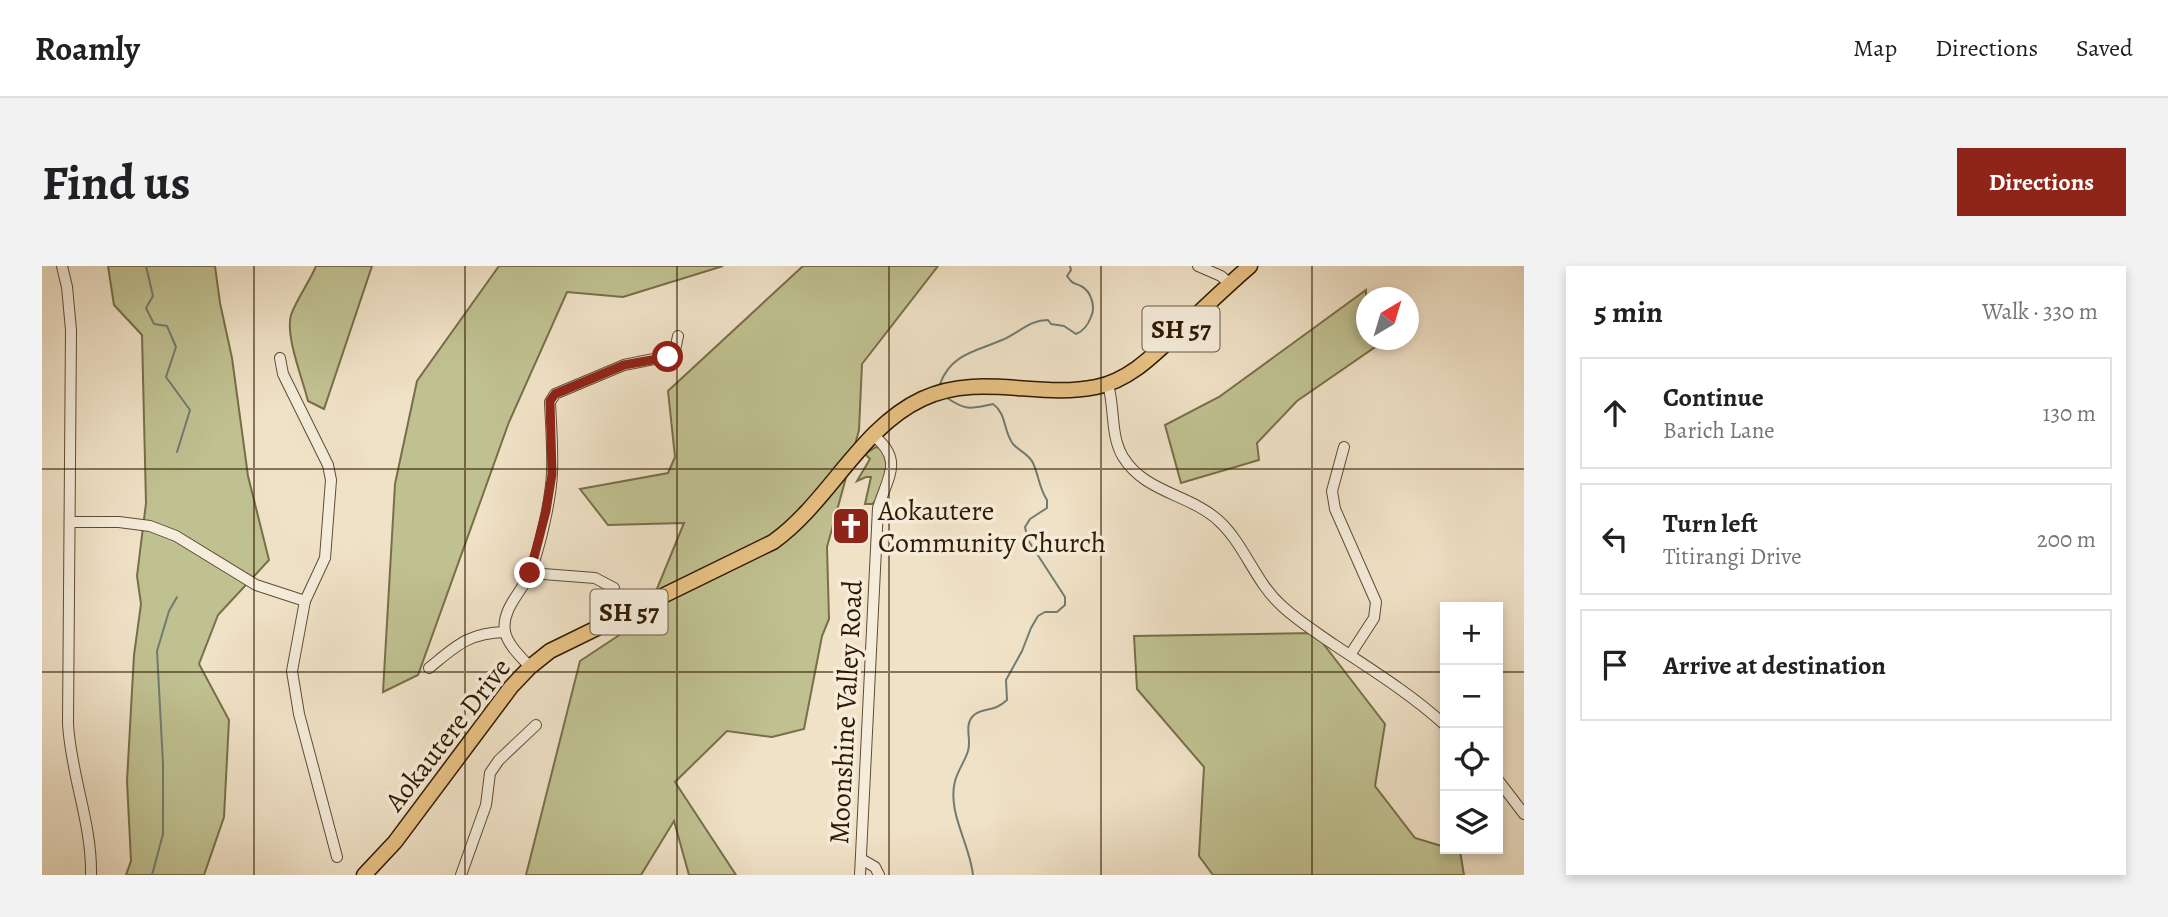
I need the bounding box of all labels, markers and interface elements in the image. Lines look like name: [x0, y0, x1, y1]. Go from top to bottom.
text: Roamly: [35, 26, 140, 71]
text: Map: [1853, 32, 1897, 64]
text: Directions: [1935, 32, 2038, 64]
text: Saved: [2076, 32, 2133, 64]
button: Directions: [1957, 148, 2126, 216]
text: Find us: [42, 149, 190, 216]
north arrow: [1356, 287, 1419, 350]
text: 5 min: [1594, 292, 1663, 332]
text: Walk · 330 m: [1982, 296, 2098, 327]
road number: SH 57: [1142, 306, 1220, 352]
route start: [652, 341, 683, 372]
text: Continue: [1663, 380, 1764, 415]
icon: ahead: [1596, 394, 1634, 432]
text: 130 m: [2043, 398, 2096, 429]
text: Barich Lane: [1663, 415, 1775, 446]
place label: Aokautere Community Church: [877, 492, 1106, 562]
church icon: Aokautere Community Church: [830, 505, 872, 547]
text: Turn left: [1663, 506, 1758, 541]
icon: left: [1596, 520, 1634, 558]
text: 200 m: [2037, 524, 2096, 555]
text: Titirangi Drive: [1663, 541, 1802, 572]
route end: [514, 557, 545, 588]
street label: Moonshine Valley Road: [820, 578, 872, 845]
road number: SH 57: [590, 590, 668, 634]
map controls: [1440, 602, 1503, 854]
button: +: [1440, 602, 1503, 665]
icon: arrive: [1596, 646, 1634, 684]
text: Arrive at destination: [1663, 648, 1886, 683]
street label: Aokautere Drive: [375, 650, 520, 820]
button: −: [1440, 665, 1503, 728]
button: locate: [1440, 728, 1503, 791]
button: layers: [1440, 791, 1503, 854]

